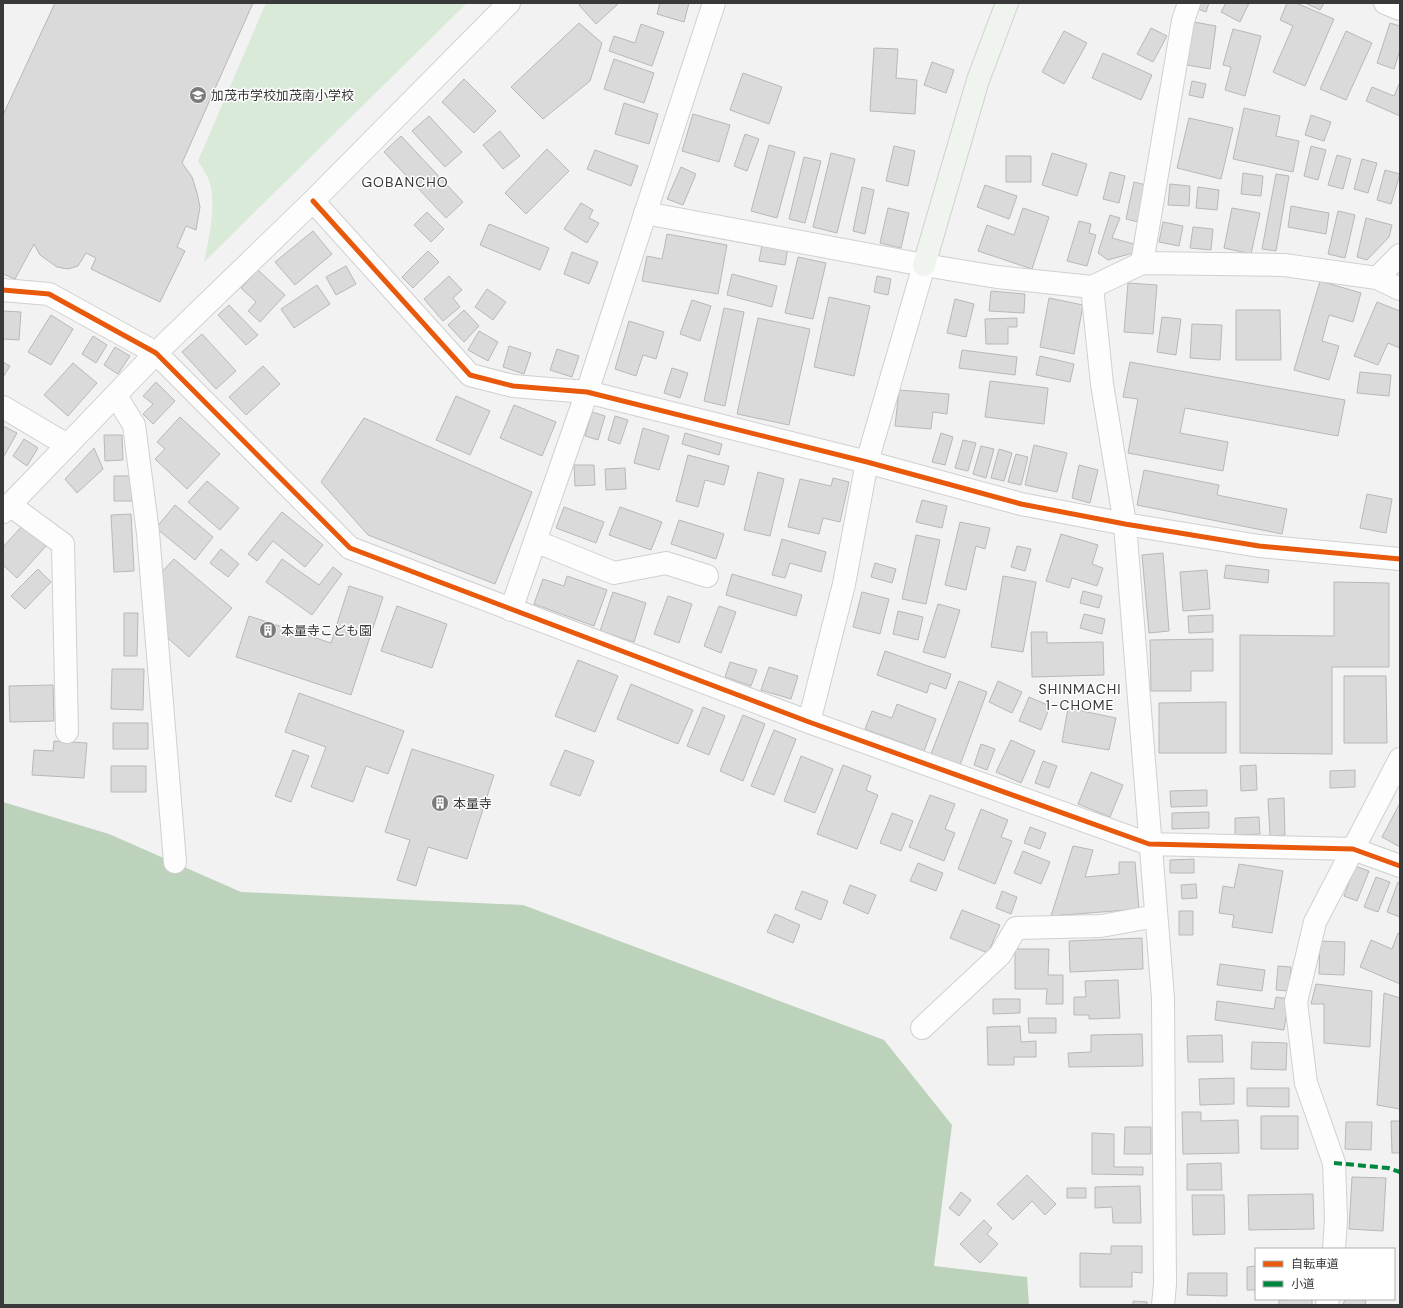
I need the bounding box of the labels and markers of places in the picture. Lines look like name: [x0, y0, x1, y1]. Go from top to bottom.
school or university icon: 加茂市学校加茂南小学校: [188, 85, 208, 105]
place label: 加茂市学校加茂南小学校: [211, 87, 354, 104]
building icon: 本量寺こども園: [258, 620, 278, 640]
place label: 本量寺こども園: [281, 622, 372, 639]
building icon: 本量寺: [430, 793, 450, 813]
place label: 本量寺: [453, 795, 492, 812]

